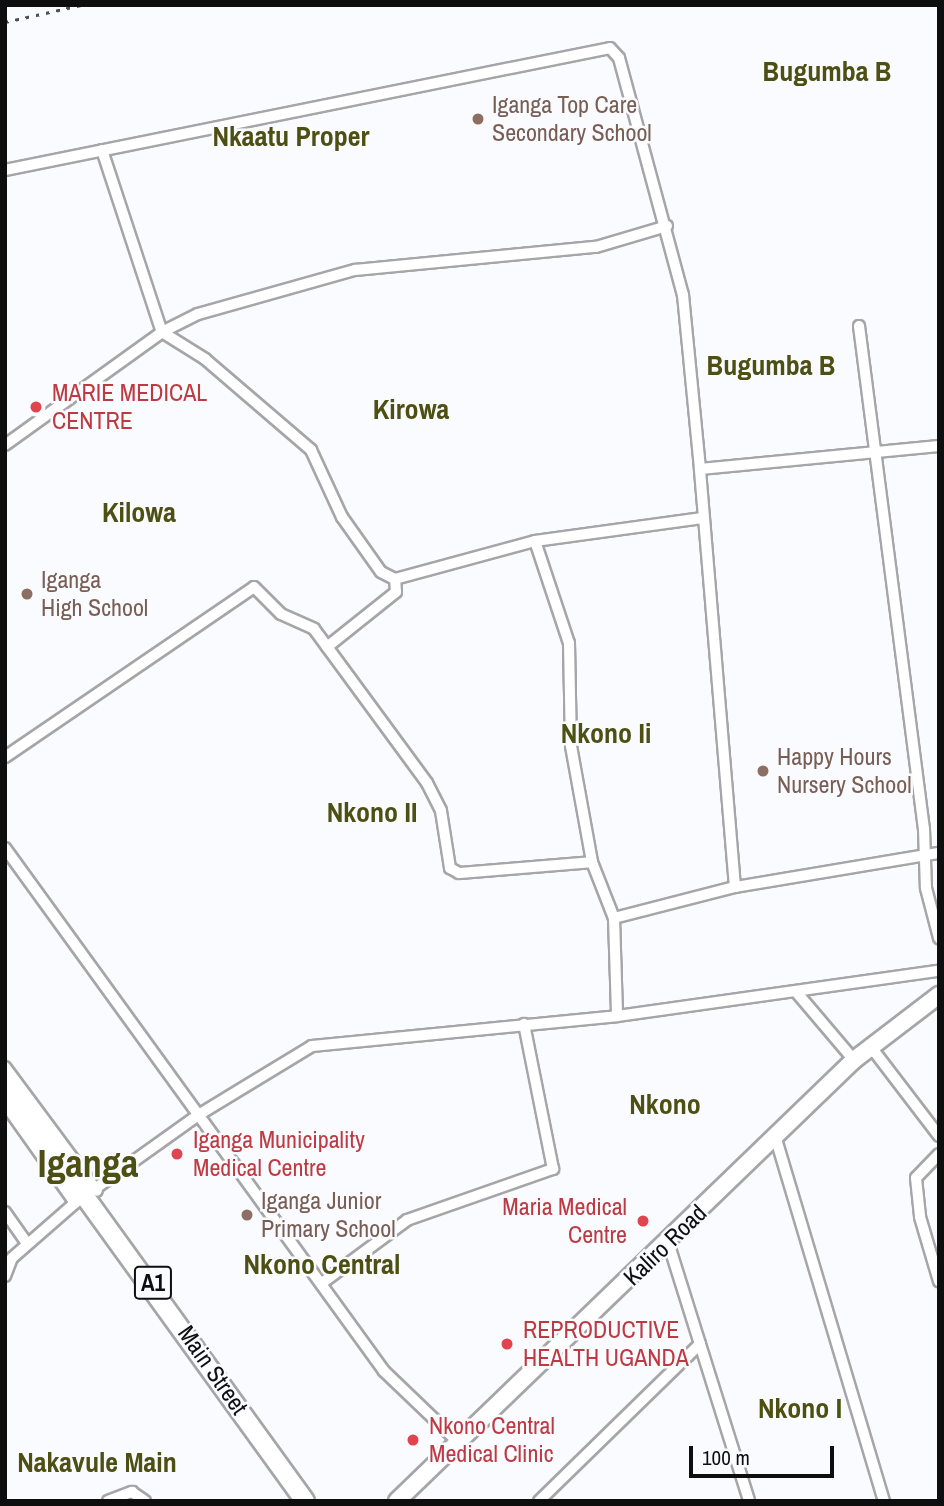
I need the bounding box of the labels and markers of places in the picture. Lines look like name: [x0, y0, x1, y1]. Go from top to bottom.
place label: Iganga Top Care Secondary School: [492, 91, 652, 147]
marker: Iganga Top Care Secondary School: [470, 111, 486, 127]
place label: MARIE MEDICAL CENTRE: [52, 379, 207, 435]
marker: MARIE MEDICAL CENTRE: [26, 397, 46, 417]
place label: Iganga High School: [41, 566, 148, 622]
marker: Iganga High School: [19, 586, 35, 602]
place label: Happy Hours Nursery School: [777, 743, 912, 799]
marker: Happy Hours Nursery School: [755, 763, 771, 779]
place label: Iganga Municipality Medical Centre: [193, 1126, 365, 1182]
marker: Iganga Municipality Medical Centre: [167, 1144, 187, 1164]
place label: Iganga Junior Primary School: [261, 1187, 396, 1243]
place label: Maria Medical Centre: [502, 1193, 627, 1249]
marker: Iganga Junior Primary School: [239, 1207, 255, 1223]
marker: Maria Medical Centre: [633, 1211, 653, 1231]
place label: REPRODUCTIVE HEALTH UGANDA: [523, 1316, 689, 1372]
marker: REPRODUCTIVE HEALTH UGANDA: [497, 1334, 517, 1354]
place label: Nkono Central Medical Clinic: [429, 1412, 555, 1468]
marker: Nkono Central Medical Clinic: [403, 1430, 423, 1450]

